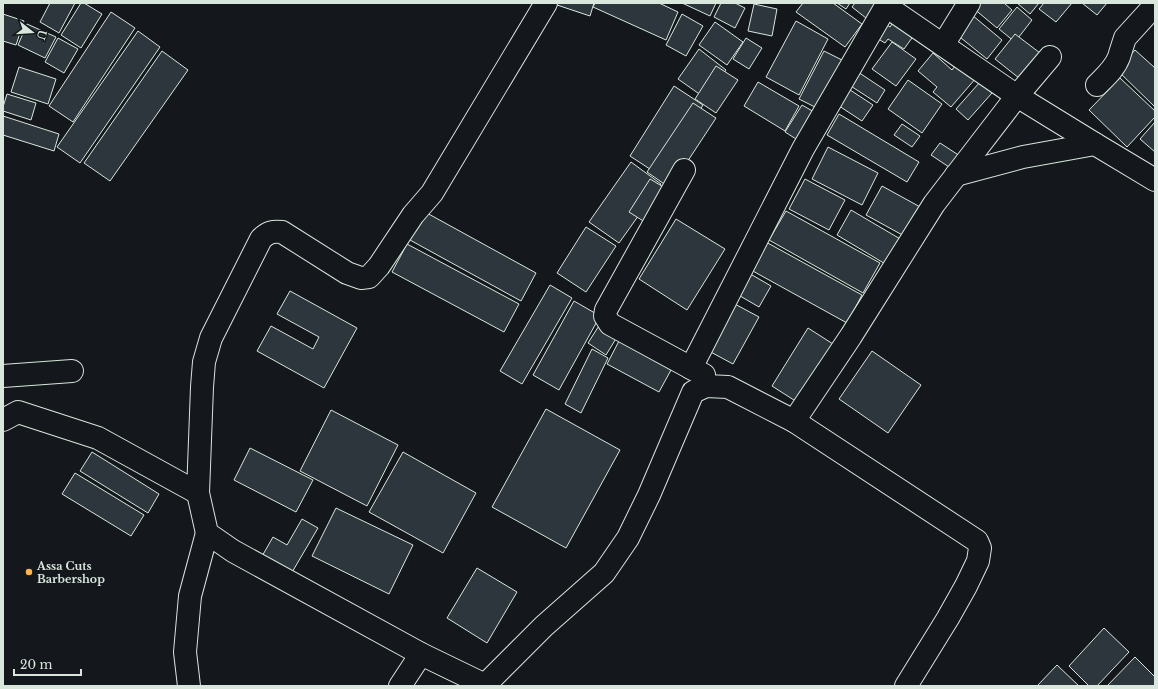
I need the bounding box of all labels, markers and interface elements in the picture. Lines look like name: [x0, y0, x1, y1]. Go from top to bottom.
north arrow: [12, 12, 52, 52]
text: U: [33, 28, 50, 42]
place label: Assa Cuts Barbershop: [36, 559, 105, 586]
marker: Assa Cuts Barbershop: [24, 567, 34, 577]
scale bar: [14, 651, 81, 677]
text: 20 m: [20, 657, 52, 672]

